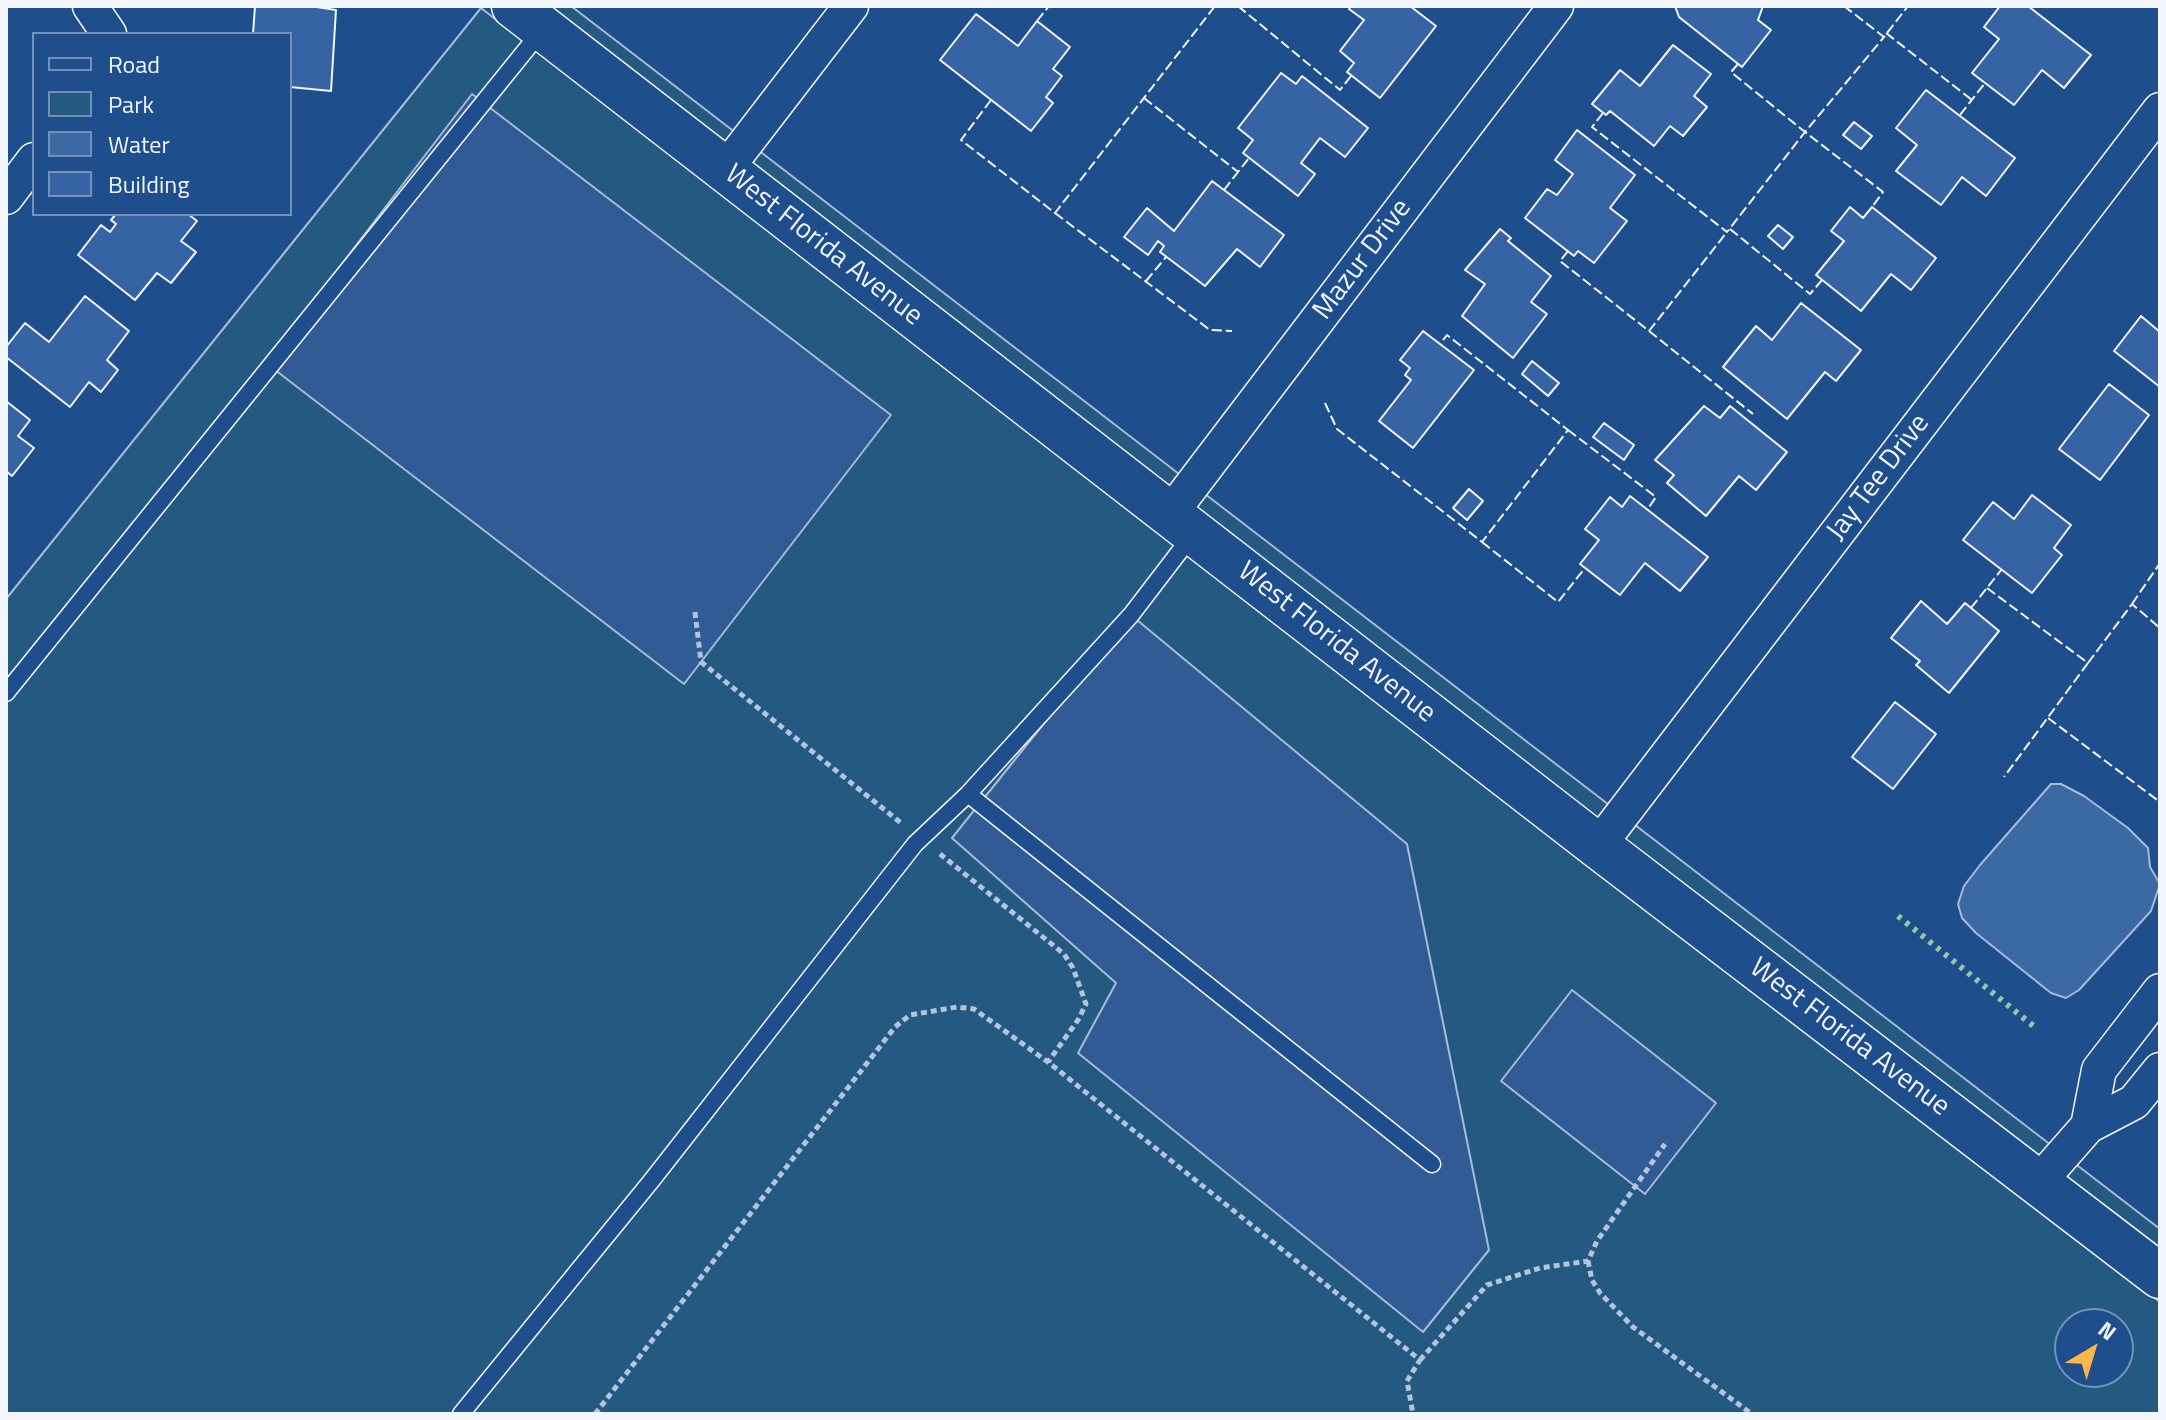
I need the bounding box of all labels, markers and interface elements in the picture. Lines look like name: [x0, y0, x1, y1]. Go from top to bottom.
legend: [32, 32, 292, 216]
text: Road: [108, 46, 160, 82]
text: Park: [108, 86, 154, 122]
text: Water: [108, 126, 170, 162]
street label: West Florida Avenue: [717, 158, 929, 334]
text: Building: [108, 166, 190, 202]
street label: Mazur Drive: [1307, 193, 1419, 327]
street label: Jay Tee Drive: [1821, 408, 1937, 548]
street label: West Florida Avenue: [1230, 555, 1442, 731]
street label: West Florida Avenue: [1742, 952, 1956, 1124]
north arrow: [2054, 1308, 2134, 1388]
text: N: [2091, 1313, 2124, 1349]

